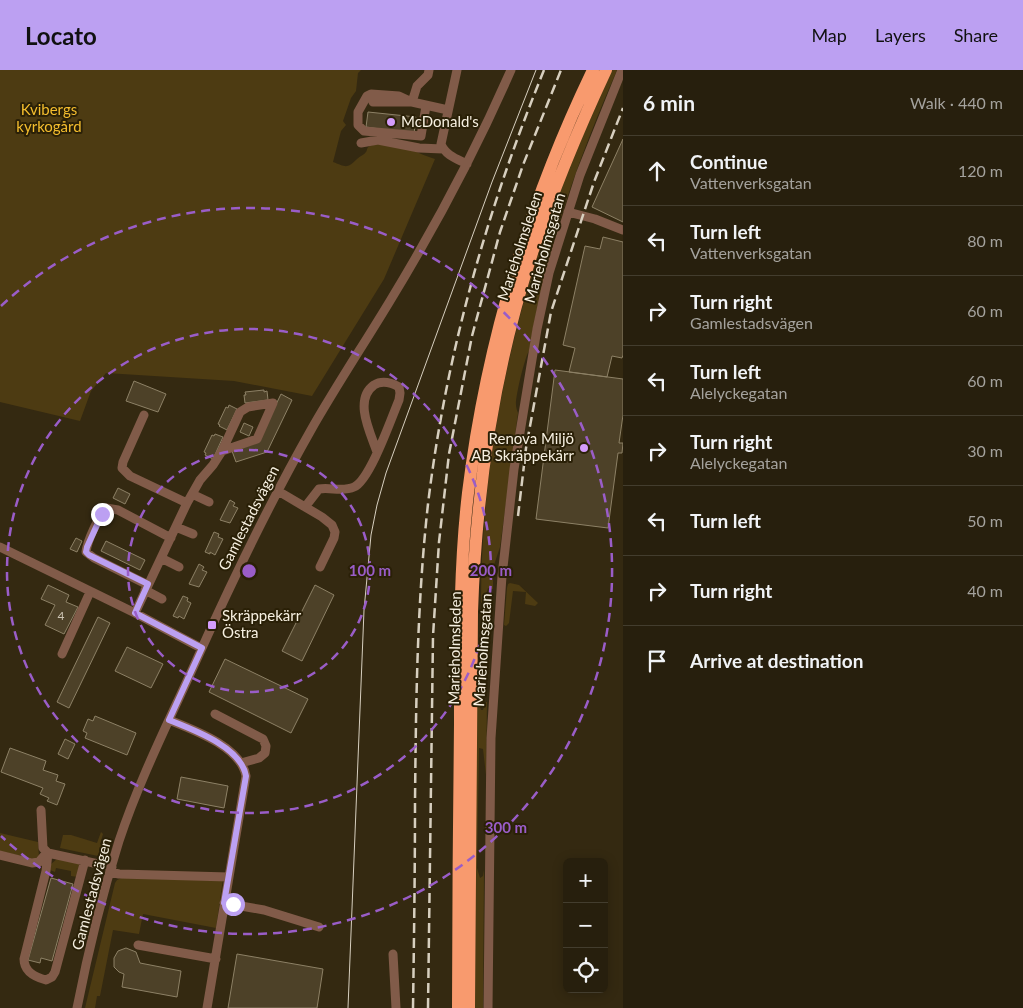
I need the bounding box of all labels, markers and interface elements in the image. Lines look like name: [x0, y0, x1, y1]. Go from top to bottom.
text: Locato: [25, 21, 97, 50]
text: Map: [811, 24, 847, 46]
text: Layers: [875, 24, 926, 46]
text: Share: [954, 24, 998, 46]
text: 6 min: [643, 90, 695, 115]
text: Walk · 440 m: [910, 93, 1003, 112]
park label: Kvibergs kyrkogård: [16, 100, 82, 135]
place label: McDonald's: [401, 112, 479, 130]
marker: McDonald's: [385, 116, 397, 128]
text: Continue: [690, 150, 768, 173]
icon: ahead: [643, 157, 671, 185]
text: 120 m: [958, 161, 1003, 180]
text: Vattenverksgatan: [690, 173, 812, 192]
street label: Marieholmsleden: [493, 189, 545, 302]
street label: Marieholmsgatan: [520, 191, 568, 305]
text: Turn left: [690, 220, 761, 243]
icon: left: [643, 227, 671, 255]
text: 80 m: [967, 231, 1003, 250]
text: Vattenverksgatan: [690, 243, 812, 262]
text: Turn right: [690, 290, 772, 313]
icon: right: [643, 297, 671, 325]
text: 60 m: [967, 301, 1003, 320]
text: Gamlestadsvägen: [690, 313, 813, 332]
text: Turn left: [690, 360, 761, 383]
icon: left: [643, 367, 671, 395]
text: 60 m: [967, 371, 1003, 390]
text: Alelyckegatan: [690, 383, 787, 402]
place label: Renova Miljö AB Skräppekärr: [471, 429, 575, 464]
text: Turn right: [690, 430, 772, 453]
icon: right: [643, 437, 671, 465]
text: 30 m: [967, 441, 1003, 460]
marker: Renova Miljö AB Skräppekärr: [578, 442, 590, 454]
text: Alelyckegatan: [690, 453, 787, 472]
street label: Gamlestadsvägen: [214, 462, 282, 573]
route end: [91, 503, 114, 526]
icon: left: [643, 507, 671, 535]
text: Turn left: [690, 509, 761, 532]
text: 50 m: [967, 511, 1003, 530]
text: 100 m: [349, 561, 391, 579]
text: 200 m: [470, 561, 512, 579]
centre of rings: [240, 562, 258, 580]
icon: right: [643, 577, 671, 605]
text: Turn right: [690, 579, 772, 602]
text: 40 m: [967, 581, 1003, 600]
street label: Marieholmsleden: [444, 591, 464, 705]
street label: Marieholmsgatan: [469, 593, 495, 707]
place label: Skräppekärr Östra: [222, 606, 302, 641]
house number: 4: [58, 608, 65, 623]
marker: Skräppekärr Östra: [206, 619, 218, 631]
icon: arrive: [643, 647, 671, 675]
text: Arrive at destination: [690, 649, 863, 672]
text: 300 m: [485, 818, 527, 836]
street label: Gamlestadsvägen: [67, 836, 115, 952]
map controls: [563, 858, 608, 993]
button: +: [563, 858, 608, 903]
route start: [222, 893, 245, 916]
button: −: [563, 903, 608, 948]
button: locate: [563, 948, 608, 993]

